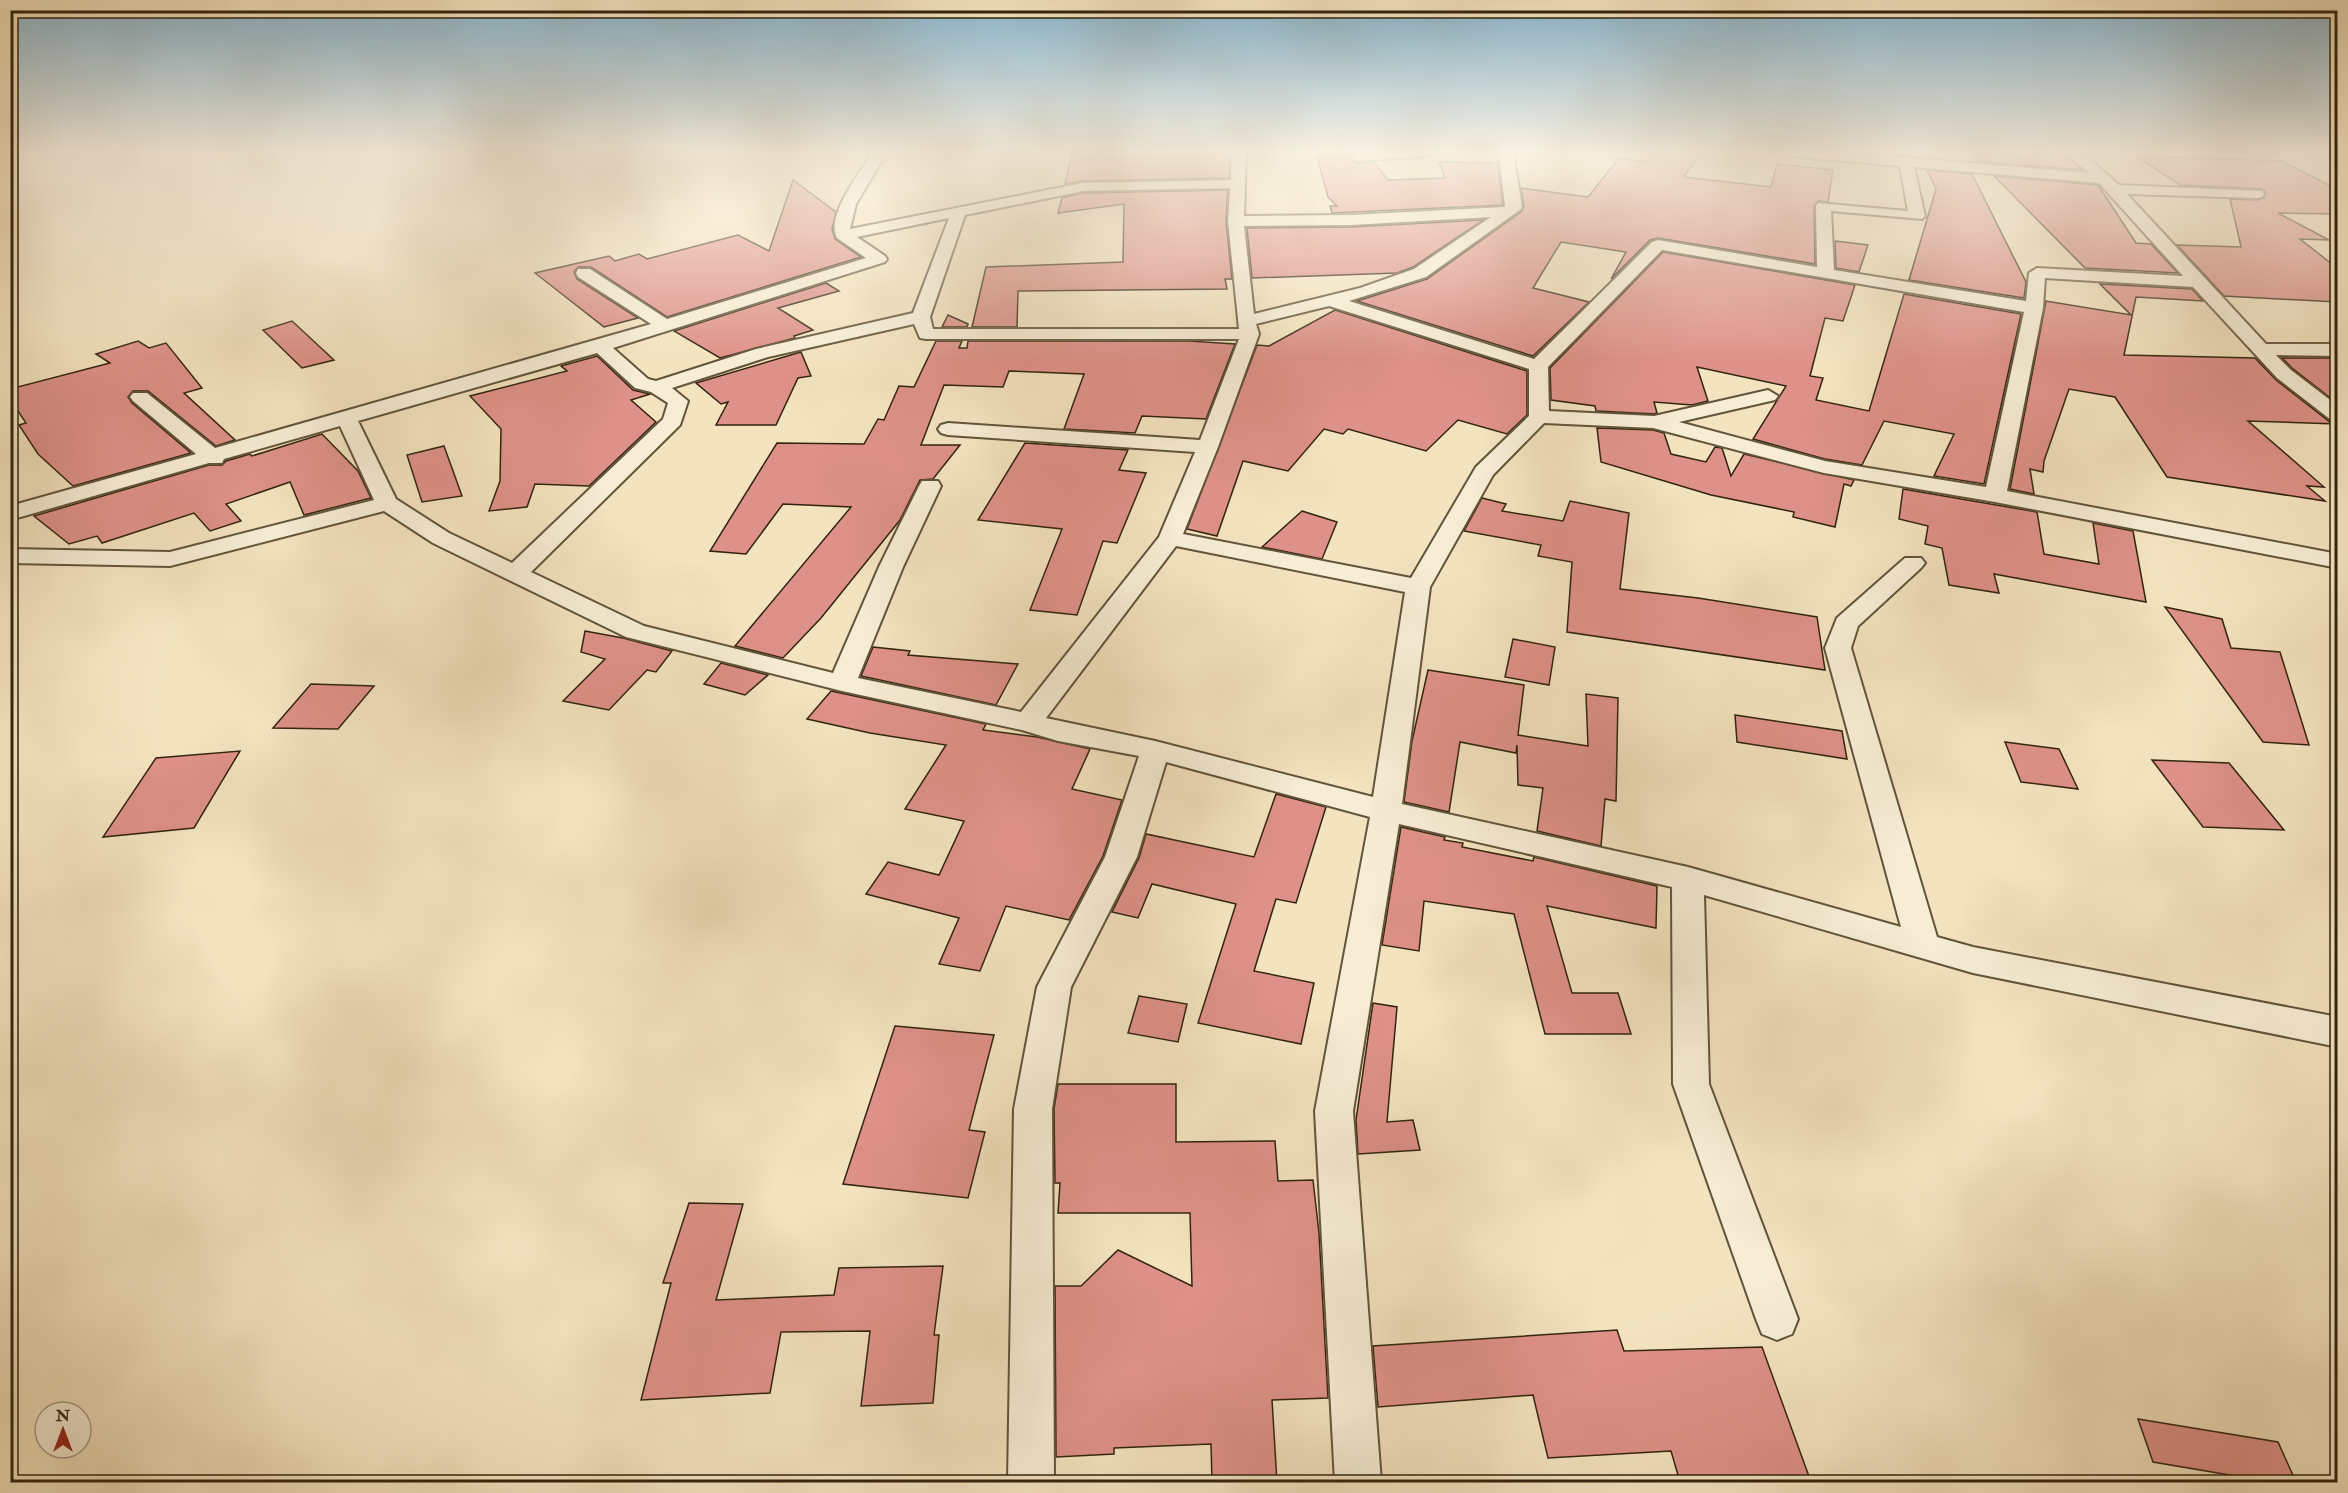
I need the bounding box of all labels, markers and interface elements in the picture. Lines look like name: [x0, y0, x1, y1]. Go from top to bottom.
north arrow: [33, 1400, 93, 1460]
text: N: [55, 1406, 71, 1426]

